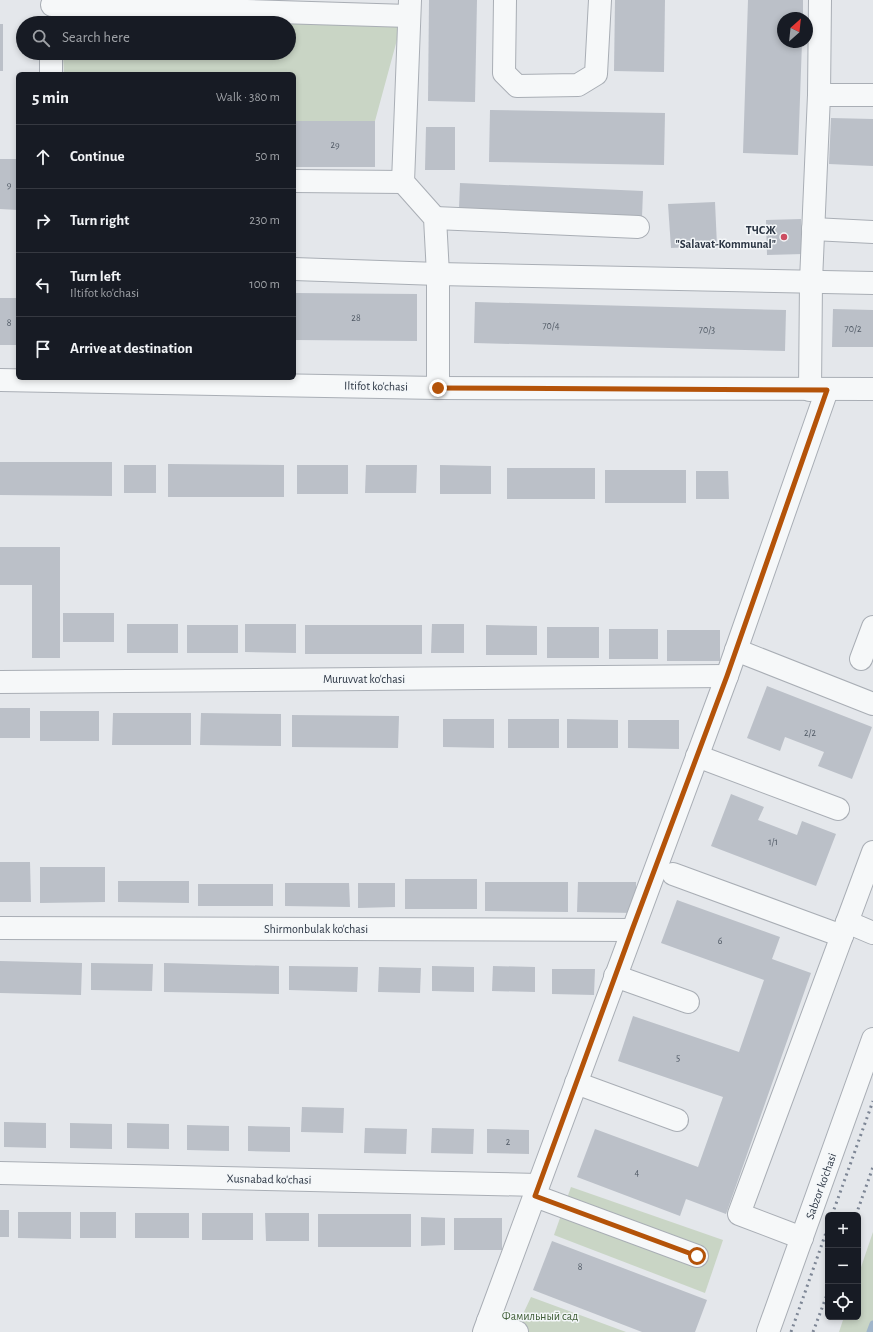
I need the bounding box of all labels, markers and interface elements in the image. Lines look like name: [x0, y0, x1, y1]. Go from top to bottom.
north arrow: [777, 12, 813, 48]
search box: [16, 16, 296, 60]
icon: search: [30, 27, 52, 49]
text: Search here: [62, 30, 130, 45]
text: 5 min: [32, 89, 69, 106]
text: Walk · 380 m: [216, 91, 280, 104]
house number: 29: [330, 140, 340, 150]
icon: ahead: [32, 146, 54, 168]
text: Continue: [70, 149, 125, 164]
text: 50 m: [255, 150, 280, 163]
house number: 9: [7, 180, 12, 190]
icon: right: [32, 210, 54, 232]
text: Turn right: [70, 213, 129, 228]
text: 230 m: [249, 214, 280, 227]
place label: ТЧСЖ "Salavat-Kommunal": [676, 224, 776, 250]
marker: ТЧСЖ "Salavat-Kommunal": [779, 232, 789, 242]
text: Turn left: [70, 269, 121, 284]
icon: left: [32, 274, 54, 296]
text: 100 m: [249, 278, 280, 291]
text: Iltifot ko'chasi: [70, 287, 139, 300]
house number: 28: [351, 313, 361, 323]
house number: 8: [7, 318, 12, 328]
house number: 70/4: [542, 321, 560, 331]
house number: 70/2: [845, 324, 862, 334]
house number: 70/3: [699, 325, 715, 335]
icon: arrive: [32, 338, 54, 360]
text: Arrive at destination: [70, 341, 193, 356]
street label: Iltifot ko'chasi: [344, 379, 408, 393]
route end: [429, 379, 447, 397]
street label: Muruvvat ko'chasi: [323, 673, 405, 685]
house number: 2/2: [804, 728, 816, 738]
house number: 1/1: [768, 837, 778, 847]
street label: Shirmonbulak ko'chasi: [264, 923, 368, 935]
house number: 6: [718, 936, 723, 946]
house number: 5: [676, 1053, 680, 1063]
house number: 2: [506, 1137, 511, 1147]
street label: Sabzor ko'chasi: [804, 1151, 838, 1221]
house number: 4: [635, 1168, 640, 1178]
street label: Xusnabad ko'chasi: [226, 1172, 312, 1186]
map controls: [825, 1212, 861, 1320]
button: +: [825, 1212, 861, 1248]
route start: [688, 1247, 706, 1265]
button: −: [825, 1248, 861, 1284]
house number: 8: [578, 1262, 583, 1272]
button: locate: [825, 1284, 861, 1320]
park label: Фамильный сад: [502, 1310, 578, 1322]

